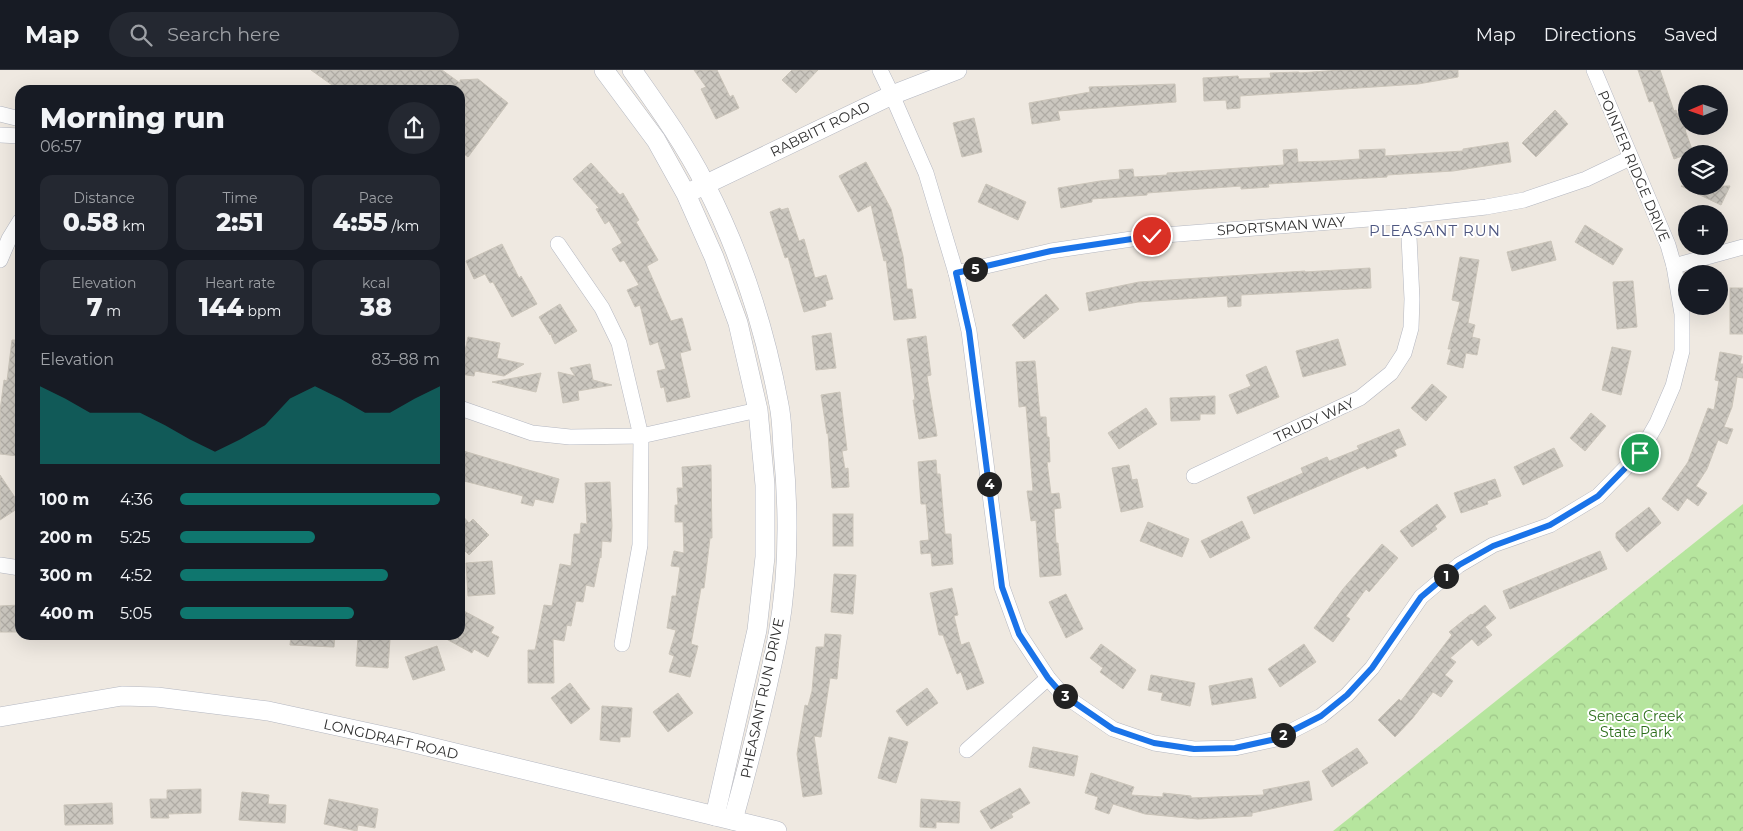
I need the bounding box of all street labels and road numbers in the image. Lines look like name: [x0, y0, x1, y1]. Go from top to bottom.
street label: POINTER RIDGE DRIVE: [1594, 87, 1674, 245]
street label: RABBITT ROAD: [767, 97, 873, 161]
street label: SPORTSMAN WAY: [1216, 213, 1346, 239]
street label: TRUDY WAY: [1271, 394, 1357, 446]
street label: PHEASANT RUN DRIVE: [736, 616, 788, 780]
street label: LONGDRAFT ROAD: [322, 715, 460, 763]

